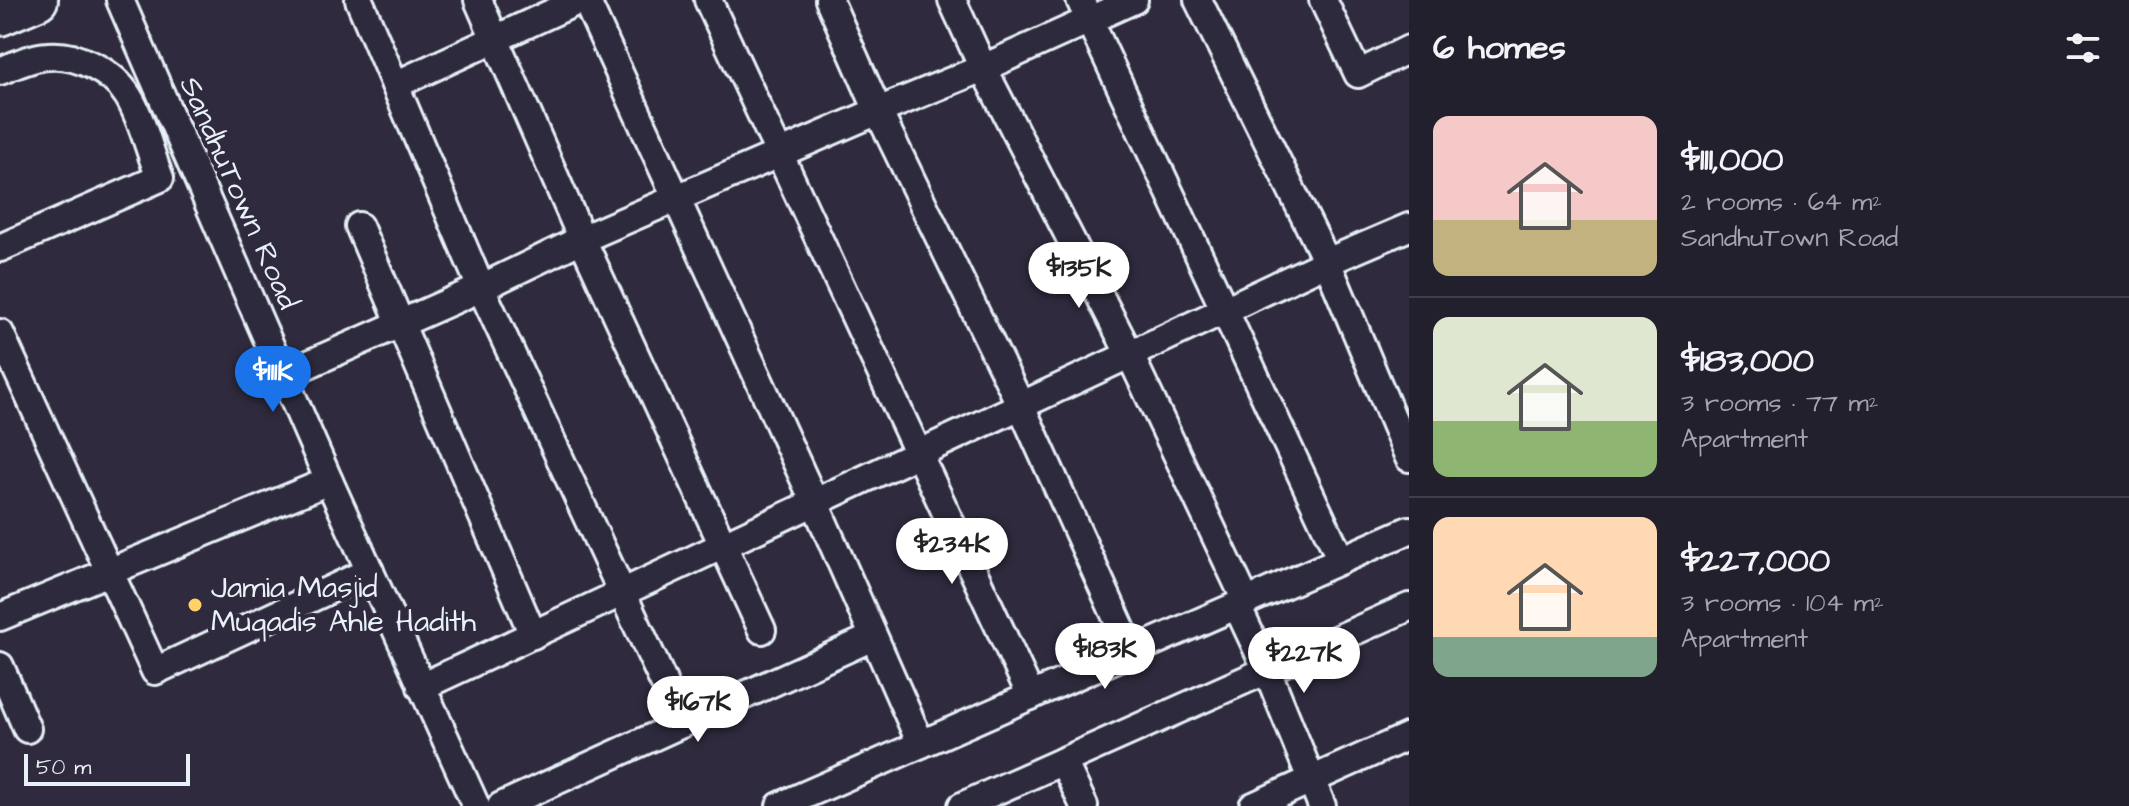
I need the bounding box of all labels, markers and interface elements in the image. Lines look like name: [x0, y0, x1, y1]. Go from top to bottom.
text: 6 homes: [1433, 24, 1566, 72]
icon: filters: [2061, 26, 2105, 70]
street label: SandhuTown Road: [169, 70, 309, 316]
text: $111,000: [1681, 136, 1783, 184]
icon: home: [1497, 148, 1593, 244]
text: 2 rooms · 64 m²: [1681, 184, 1882, 220]
text: SandhuTown Road: [1681, 220, 1898, 256]
pin: $135K: [1023, 242, 1135, 310]
text: $135K: [1046, 250, 1112, 286]
text: $183,000: [1681, 337, 1814, 385]
pin: $111K: [217, 346, 329, 414]
icon: home: [1497, 349, 1593, 445]
text: $111K: [253, 354, 293, 390]
text: 3 rooms · 77 m²: [1681, 385, 1878, 421]
text: Apartment: [1681, 421, 1808, 457]
pin: $234K: [896, 518, 1008, 586]
text: $234K: [914, 526, 990, 562]
text: $227,000: [1681, 537, 1830, 585]
icon: home: [1497, 549, 1593, 645]
place label: Jamia Masjid Muqadis Ahle Hadith: [211, 567, 476, 643]
text: 3 rooms · 104 m²: [1681, 585, 1884, 621]
marker: Jamia Masjid Muqadis Ahle Hadith: [186, 596, 204, 614]
text: Apartment: [1681, 621, 1808, 657]
pin: $183K: [1049, 623, 1161, 691]
pin: $227K: [1248, 627, 1360, 695]
text: $183K: [1073, 631, 1137, 667]
text: $227K: [1266, 635, 1342, 671]
pin: $167K: [642, 676, 754, 744]
text: $167K: [665, 684, 731, 720]
scale bar: [24, 750, 190, 786]
text: 50 m: [36, 752, 91, 783]

